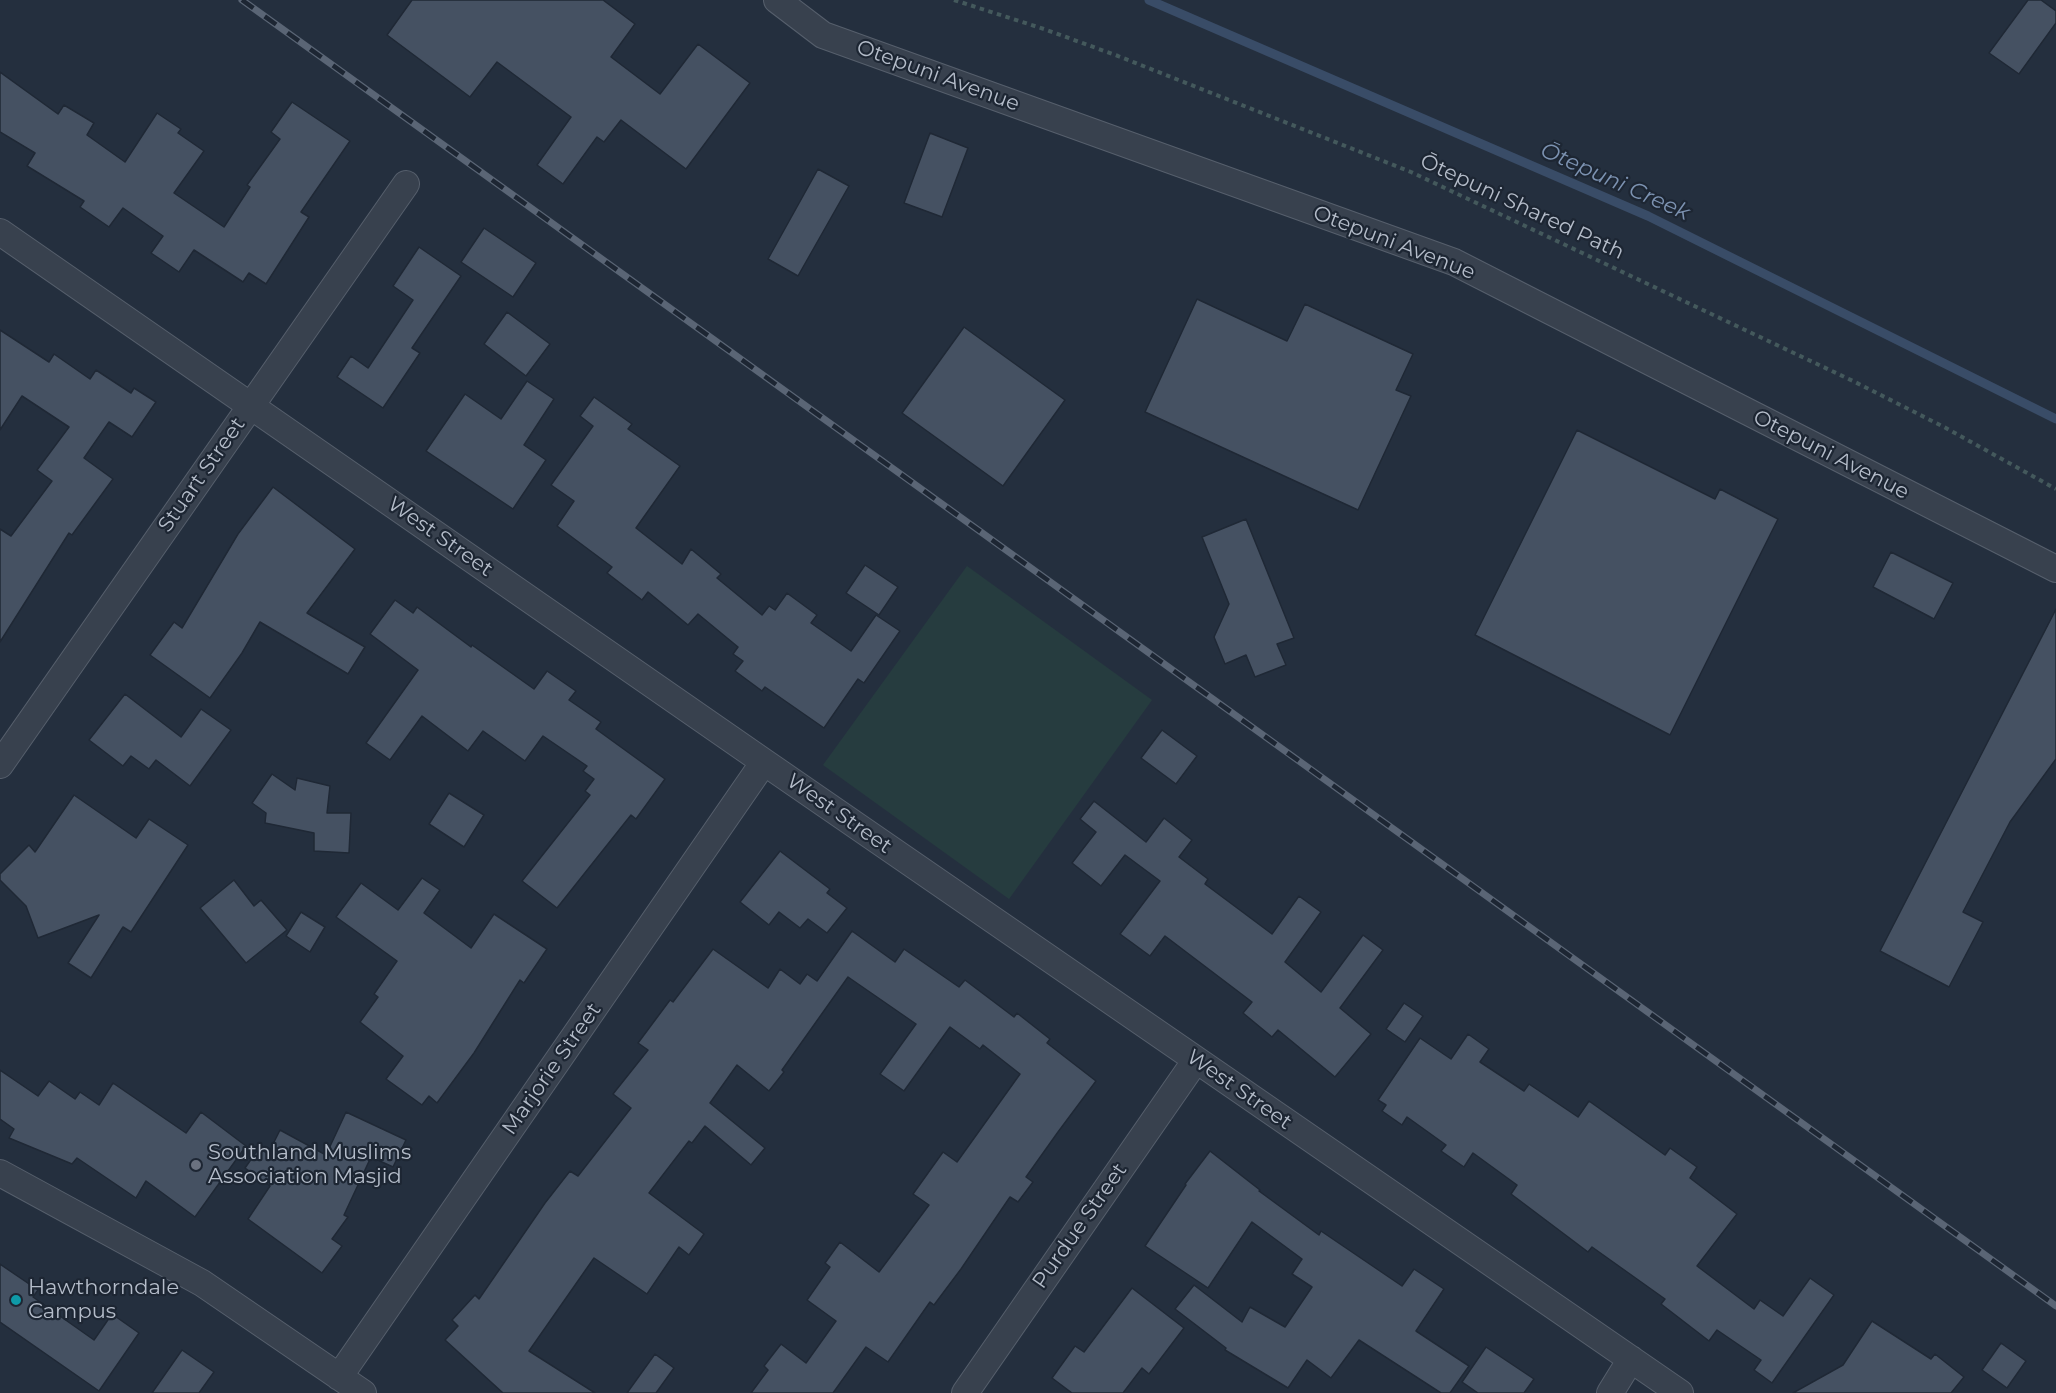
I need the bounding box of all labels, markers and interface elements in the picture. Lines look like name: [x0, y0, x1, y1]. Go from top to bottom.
street label: Otepuni Avenue: [853, 35, 1023, 117]
water label: Ōtepuni Creek: [1536, 137, 1694, 227]
street label: Ōtepuni Shared Path: [1416, 149, 1628, 265]
street label: Otepuni Avenue: [1309, 201, 1479, 285]
street label: Otepuni Avenue: [1749, 405, 1913, 505]
street label: Stuart Street: [153, 413, 251, 537]
street label: West Street: [383, 492, 497, 582]
street label: West Street: [782, 769, 896, 859]
street label: Marjorie Street: [497, 998, 607, 1140]
street label: West Street: [1182, 1045, 1296, 1135]
place label: Southland Muslims Association Masjid: [208, 1140, 411, 1190]
marker: Southland Muslims Association Masjid: [189, 1158, 203, 1172]
street label: Purdue Street: [1027, 1158, 1133, 1294]
place label: Hawthorndale Campus: [28, 1275, 179, 1325]
marker: Hawthorndale Campus: [9, 1293, 23, 1307]

